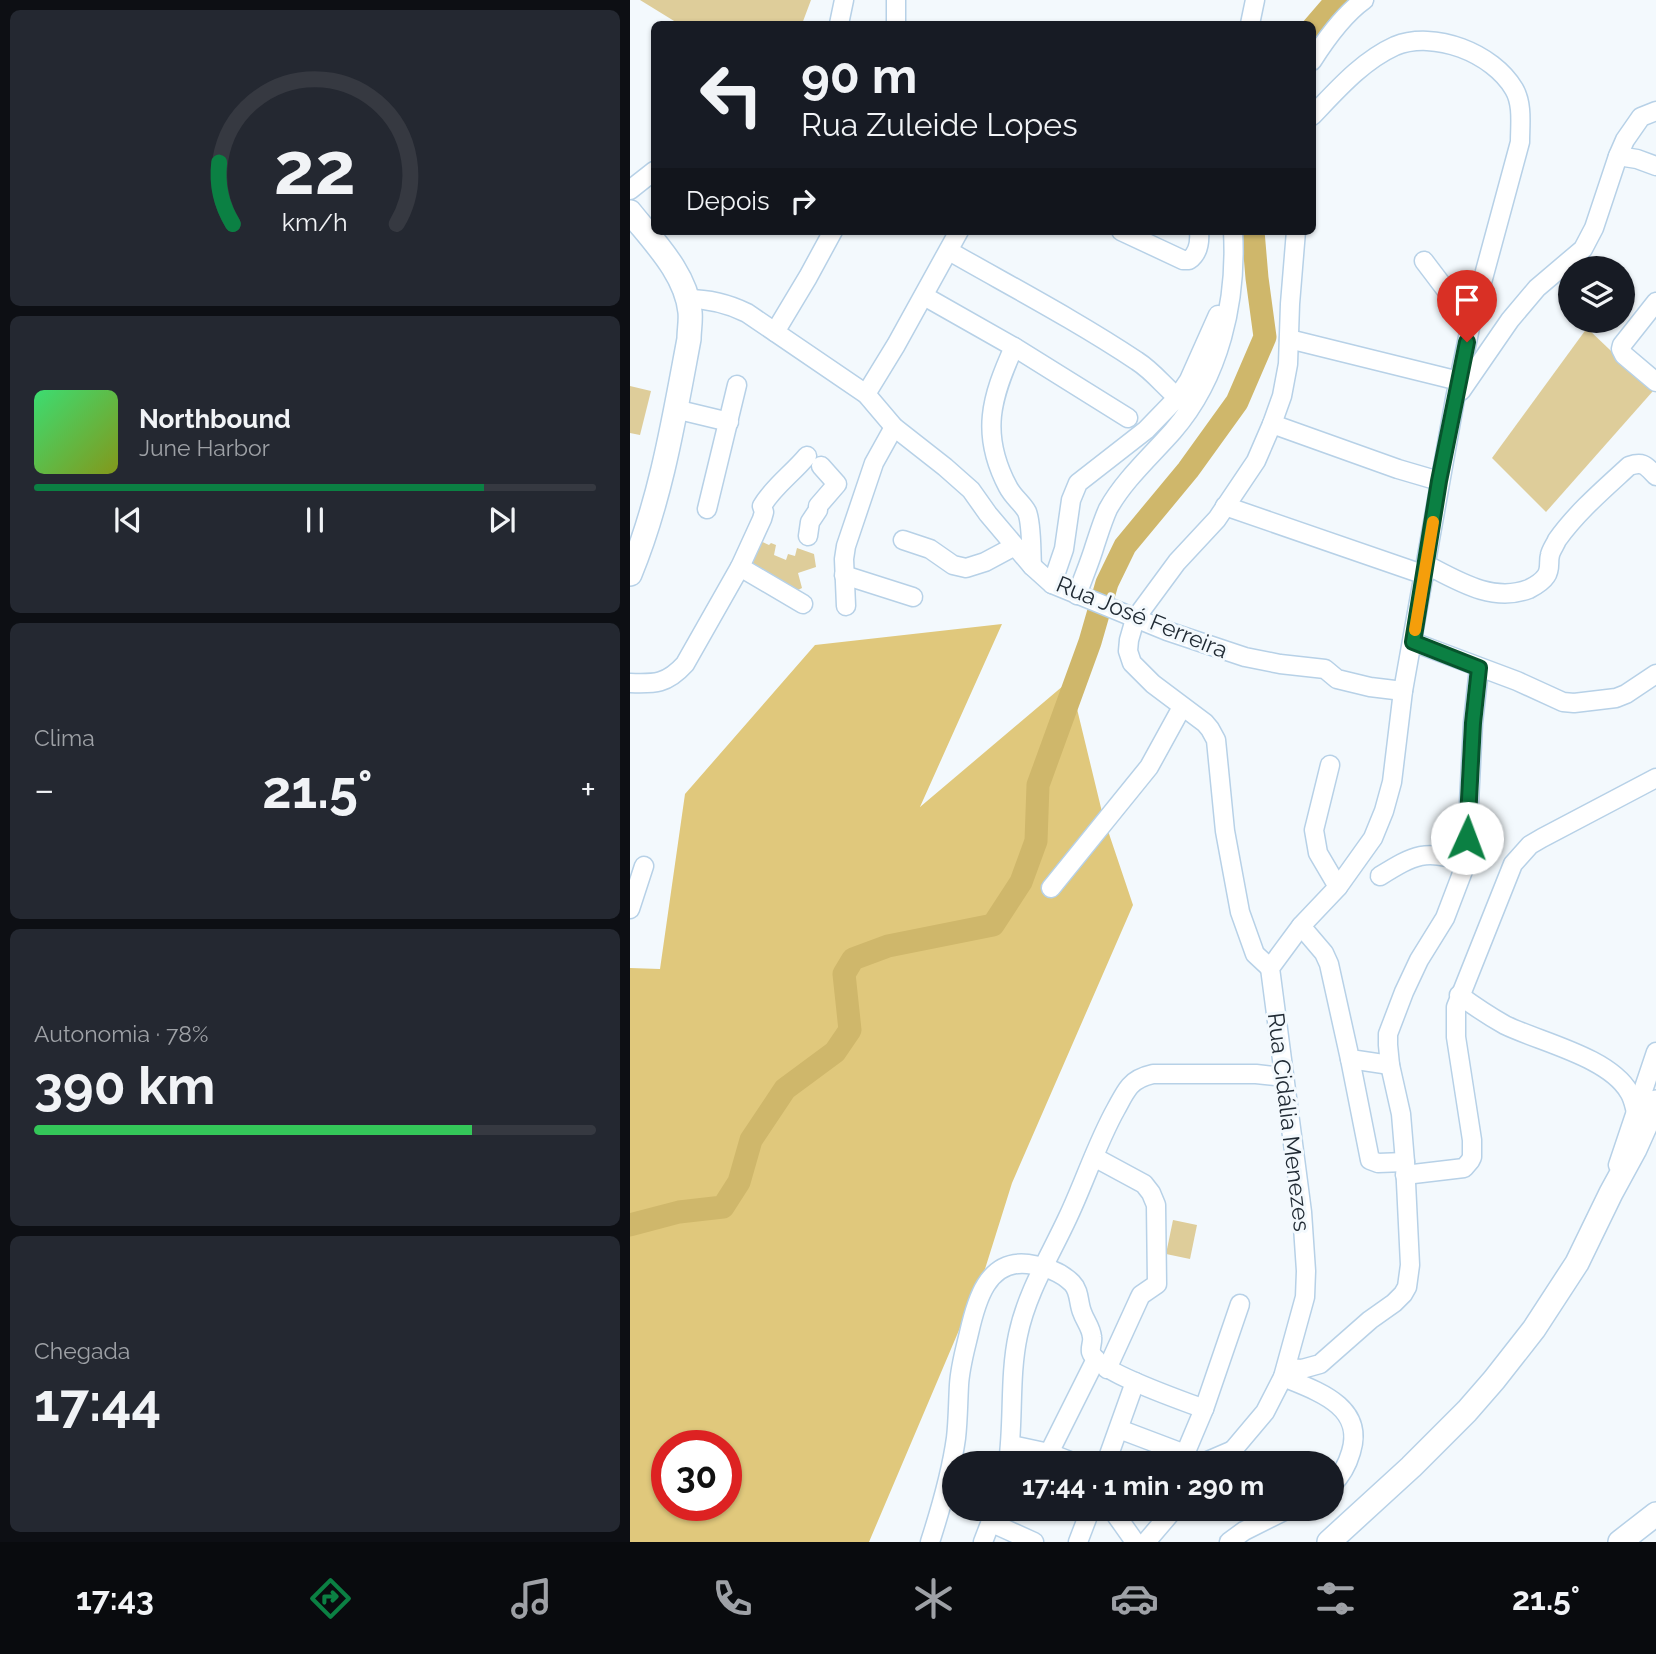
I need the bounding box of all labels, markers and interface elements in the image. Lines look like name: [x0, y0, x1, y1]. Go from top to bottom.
text: 90 m: [801, 47, 917, 104]
icon: left: [686, 49, 777, 140]
text: Rua Zuleide Lopes: [801, 106, 1078, 143]
text: 22: [274, 127, 356, 212]
icon: right: [784, 182, 822, 220]
text: Depois: [686, 186, 770, 216]
text: km/h: [282, 207, 348, 237]
map controls: [1558, 256, 1635, 333]
button: layers: [1558, 256, 1635, 333]
pin: [1437, 270, 1497, 342]
icon: arrive: [1448, 281, 1486, 319]
text: Northbound: [139, 404, 291, 434]
text: June Harbor: [139, 434, 270, 461]
icon: previous: [109, 501, 147, 539]
icon: pause: [296, 501, 334, 539]
icon: next: [483, 501, 521, 539]
street label: Rua José Ferreira: [1053, 570, 1232, 663]
text: Clima: [34, 724, 95, 751]
text: 21.5°: [262, 759, 373, 820]
text: −: [34, 767, 54, 812]
text: +: [580, 767, 596, 812]
position arrow: [1430, 801, 1504, 875]
street label: Rua Cidália Menezes: [1263, 1011, 1316, 1233]
text: Autonomia · 78%: [34, 1020, 208, 1047]
text: 390 km: [34, 1055, 215, 1116]
text: Chegada: [34, 1337, 130, 1364]
text: 17:44: [34, 1372, 161, 1433]
speed limit sign: 30: [651, 1430, 742, 1521]
text: 17:44 · 1 min · 290 m: [1022, 1471, 1264, 1501]
icon: directions: [306, 1574, 355, 1623]
icon: music: [507, 1574, 556, 1623]
icon: phone: [708, 1574, 757, 1623]
icon: climate: [909, 1574, 958, 1623]
icon: car: [1110, 1574, 1159, 1623]
icon: filters: [1311, 1574, 1360, 1623]
text: 17:43: [76, 1580, 154, 1617]
text: 21.5°: [1512, 1580, 1580, 1617]

